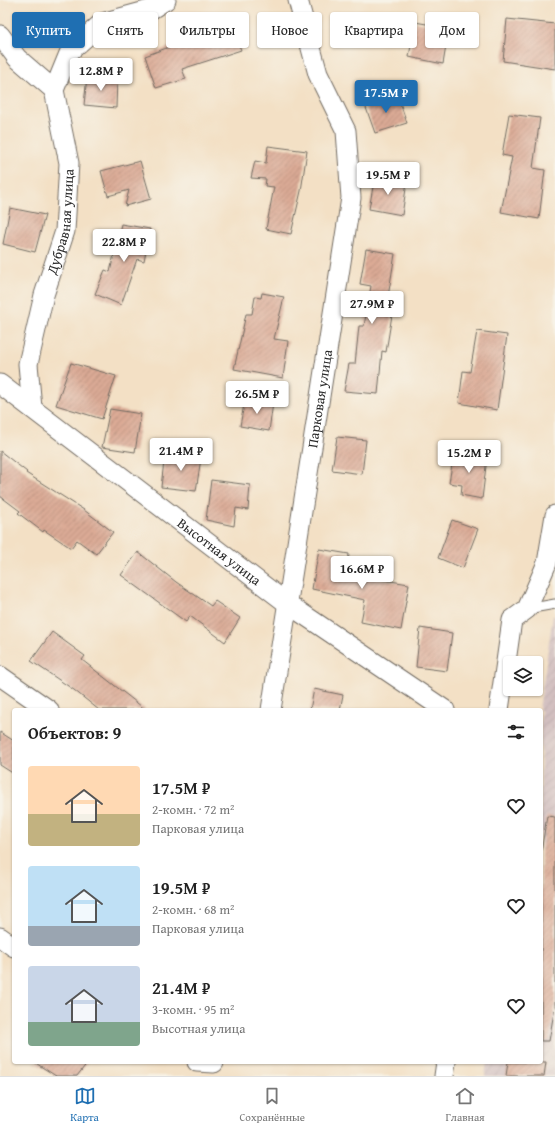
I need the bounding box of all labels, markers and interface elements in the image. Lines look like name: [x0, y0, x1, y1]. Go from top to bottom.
chip: Купить: [12, 12, 85, 48]
chip: Снять: [93, 12, 158, 48]
chip: Фильтры: [166, 12, 249, 48]
chip: Новое: [257, 12, 322, 48]
chip: Квартира: [330, 12, 417, 48]
chip: Дом: [425, 12, 479, 48]
pin: 12.8M ₽: [64, 58, 138, 92]
text: 12.8M ₽: [79, 61, 123, 80]
pin: 17.5M ₽: [349, 80, 423, 114]
text: 17.5M ₽: [364, 83, 408, 102]
pin: 19.5M ₽: [351, 162, 425, 196]
text: 19.5M ₽: [366, 165, 410, 184]
street label: Дубравная улица: [41, 168, 79, 278]
pin: 22.8M ₽: [87, 229, 161, 263]
text: 22.8M ₽: [102, 232, 146, 251]
pin: 27.9M ₽: [335, 291, 409, 325]
text: 27.9M ₽: [350, 294, 394, 313]
street label: Парковая улица: [302, 348, 337, 449]
pin: 26.5M ₽: [220, 381, 294, 415]
text: 26.5M ₽: [235, 384, 279, 403]
pin: 21.4M ₽: [144, 438, 218, 472]
pin: 15.2M ₽: [432, 440, 506, 474]
text: 21.4M ₽: [159, 441, 203, 460]
text: 15.2M ₽: [447, 443, 491, 462]
street label: Высотная улица: [173, 513, 266, 590]
pin: 16.6M ₽: [325, 556, 399, 590]
text: 16.6M ₽: [340, 559, 384, 578]
map controls: [503, 656, 543, 696]
button: layers: [503, 656, 543, 696]
text: Объектов: 9: [28, 720, 121, 745]
icon: filters: [505, 721, 527, 743]
text: 17.5M ₽: [152, 775, 210, 800]
icon: home: [60, 782, 108, 830]
icon: heart: [505, 795, 527, 817]
text: 2-комн. · 72 m²: [152, 800, 234, 819]
text: Парковая улица: [152, 819, 244, 838]
text: 19.5M ₽: [152, 875, 210, 900]
icon: home: [60, 882, 108, 930]
icon: heart: [505, 895, 527, 917]
text: 2-комн. · 68 m²: [152, 900, 234, 919]
text: Парковая улица: [152, 919, 244, 938]
text: 21.4M ₽: [152, 975, 210, 1000]
icon: home: [60, 982, 108, 1030]
icon: heart: [505, 995, 527, 1017]
text: 3-комн. · 95 m²: [152, 1000, 234, 1019]
text: Высотная улица: [152, 1019, 245, 1038]
tab: Карта: [70, 1085, 99, 1125]
tab: Сохранённые: [239, 1085, 305, 1125]
tab: Главная: [446, 1085, 485, 1125]

